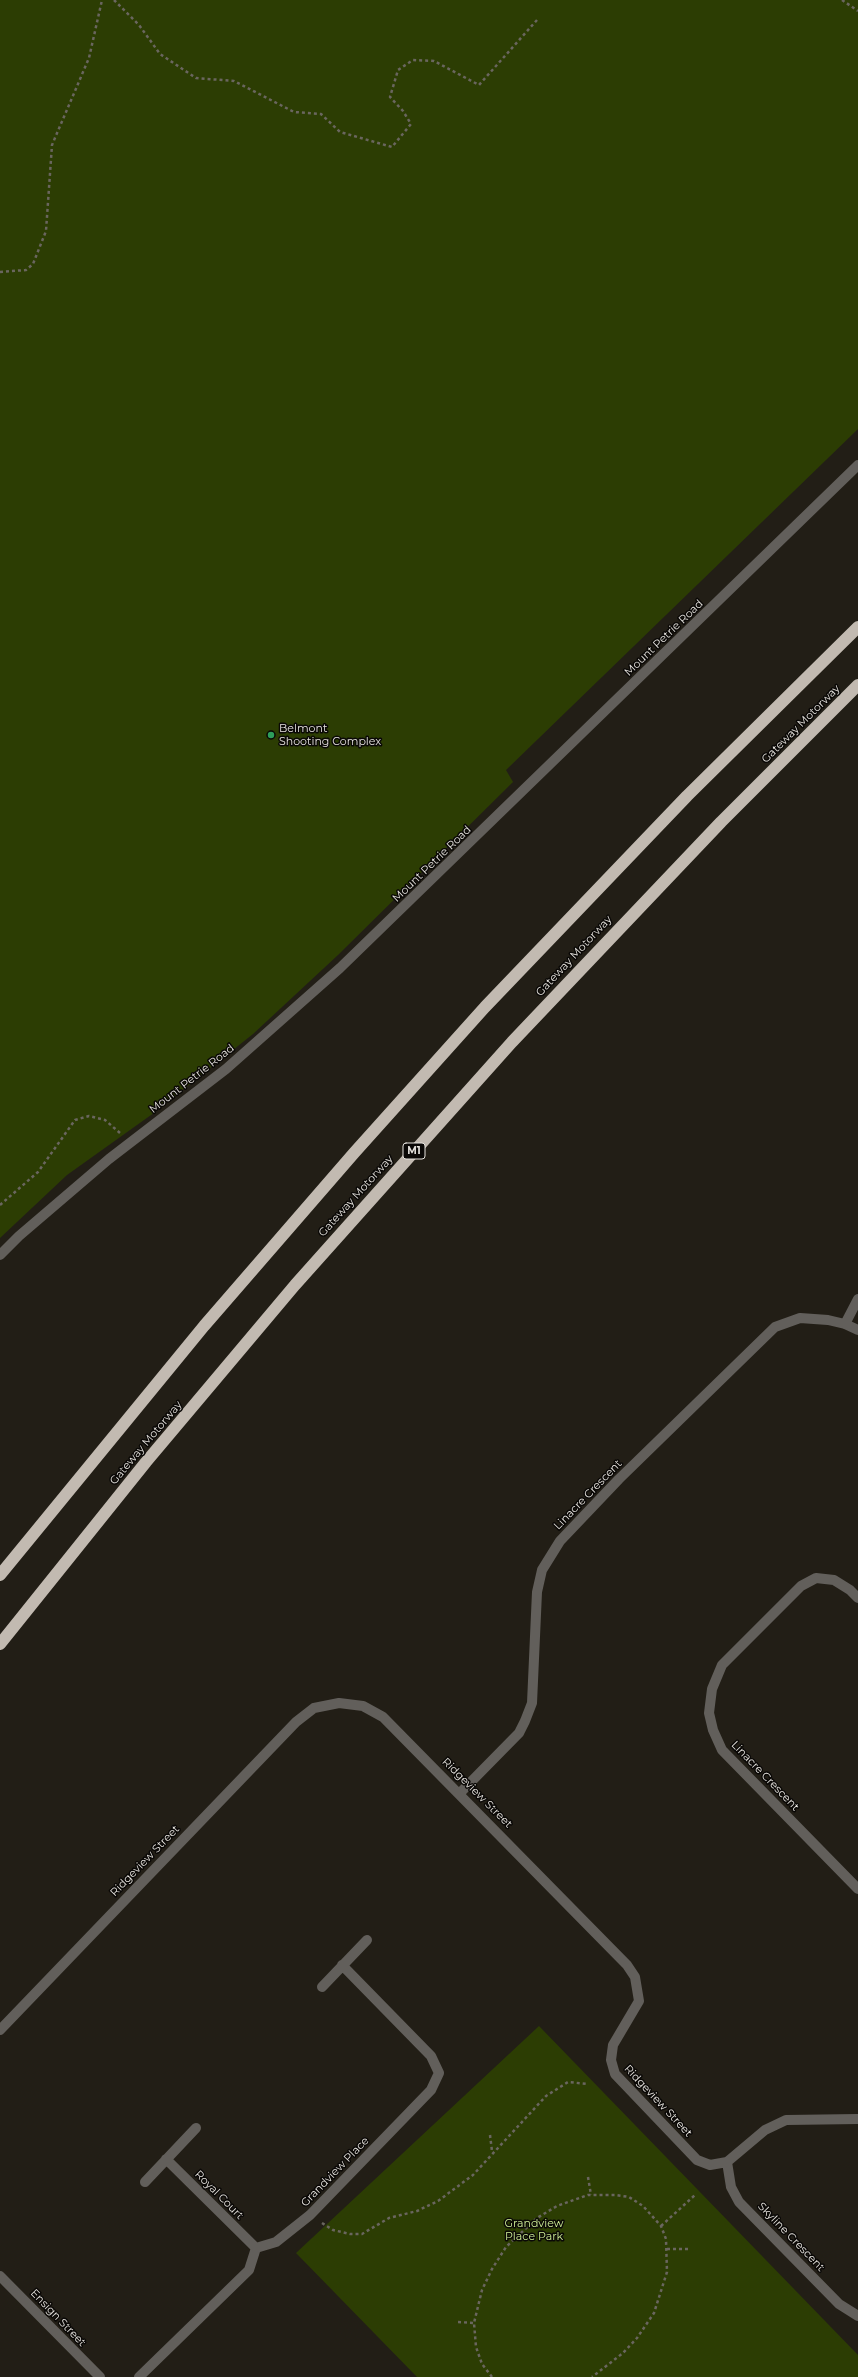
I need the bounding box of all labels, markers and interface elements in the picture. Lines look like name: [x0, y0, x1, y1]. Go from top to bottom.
street label: Mount Petrie Road: [622, 597, 706, 679]
street label: Gateway Motorway: [759, 682, 843, 766]
place label: Belmont Shooting Complex: [279, 722, 381, 748]
marker: Belmont Shooting Complex: [266, 730, 276, 740]
street label: Mount Petrie Road: [390, 823, 474, 905]
street label: Gateway Motorway: [533, 913, 615, 999]
street label: Mount Petrie Road: [147, 1042, 237, 1116]
road number: M1: [403, 1143, 425, 1159]
street label: Gateway Motorway: [316, 1152, 396, 1240]
street label: Gateway Motorway: [107, 1398, 185, 1488]
street label: Linacre Crescent: [551, 1457, 625, 1533]
street label: Linacre Crescent: [728, 1738, 802, 1814]
street label: Ridgeview Street: [439, 1755, 515, 1831]
street label: Ridgeview Street: [108, 1823, 182, 1899]
street label: Ridgeview Street: [621, 2062, 695, 2140]
street label: Grandview Place: [298, 2134, 372, 2210]
street label: Royal Court: [192, 2168, 246, 2222]
street label: Skyline Crescent: [755, 2200, 827, 2274]
park label: Grandview Place Park: [505, 2217, 563, 2243]
street label: Ensign Street: [27, 2287, 89, 2349]

